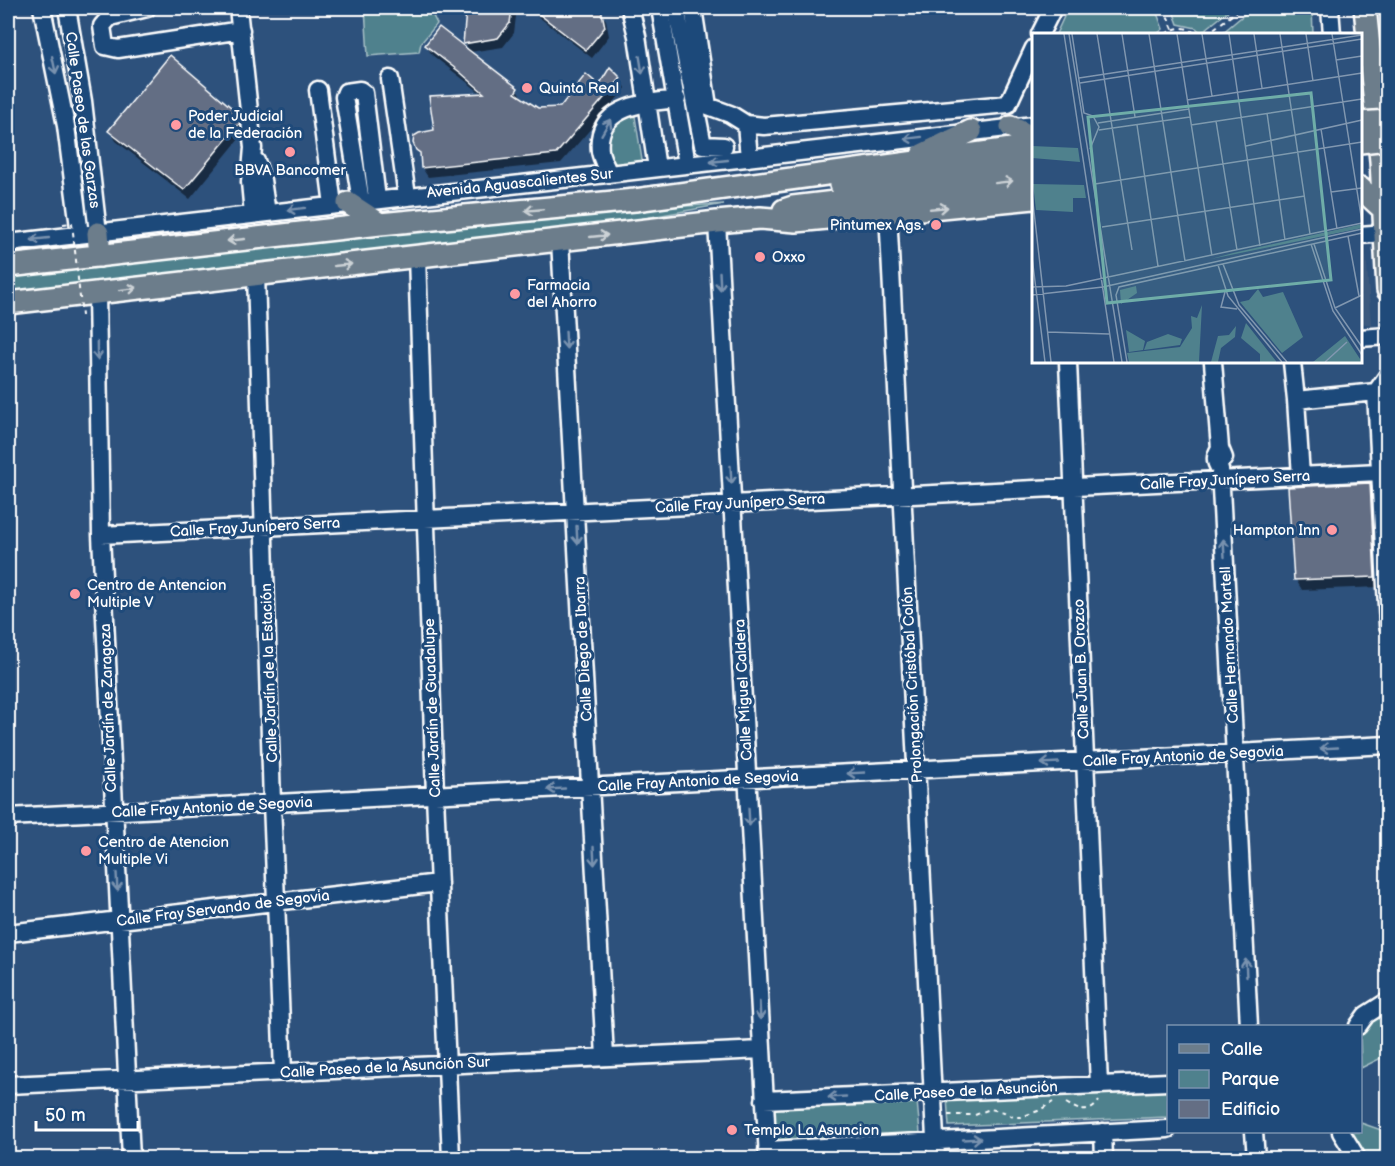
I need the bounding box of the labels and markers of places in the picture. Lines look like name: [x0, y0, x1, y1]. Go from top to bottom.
place label: Quinta Real: [539, 79, 619, 98]
marker: Quinta Real: [520, 81, 534, 95]
place label: Poder Judicial de la Federación: [188, 107, 302, 143]
marker: Poder Judicial de la Federación: [169, 118, 183, 132]
marker: BBVA Bancomer: [283, 145, 297, 159]
place label: BBVA Bancomer: [234, 161, 346, 180]
place label: Pintumex Ags.: [830, 216, 924, 235]
marker: Pintumex Ags.: [929, 218, 943, 232]
place label: Oxxo: [772, 248, 806, 267]
marker: Oxxo: [753, 250, 767, 264]
place label: Farmacia del Ahorro: [527, 276, 597, 312]
marker: Farmacia del Ahorro: [508, 287, 522, 301]
place label: Hampton Inn: [1233, 521, 1320, 540]
marker: Hampton Inn: [1325, 523, 1339, 537]
place label: Centro de Antencion Multiple V: [87, 576, 226, 612]
marker: Centro de Antencion Multiple V: [68, 587, 82, 601]
place label: Centro de Atencion Multiple Vi: [98, 833, 229, 869]
marker: Centro de Atencion Multiple Vi: [79, 844, 93, 858]
place label: Templo La Asuncion: [744, 1121, 879, 1140]
marker: Templo La Asuncion: [725, 1123, 739, 1137]

